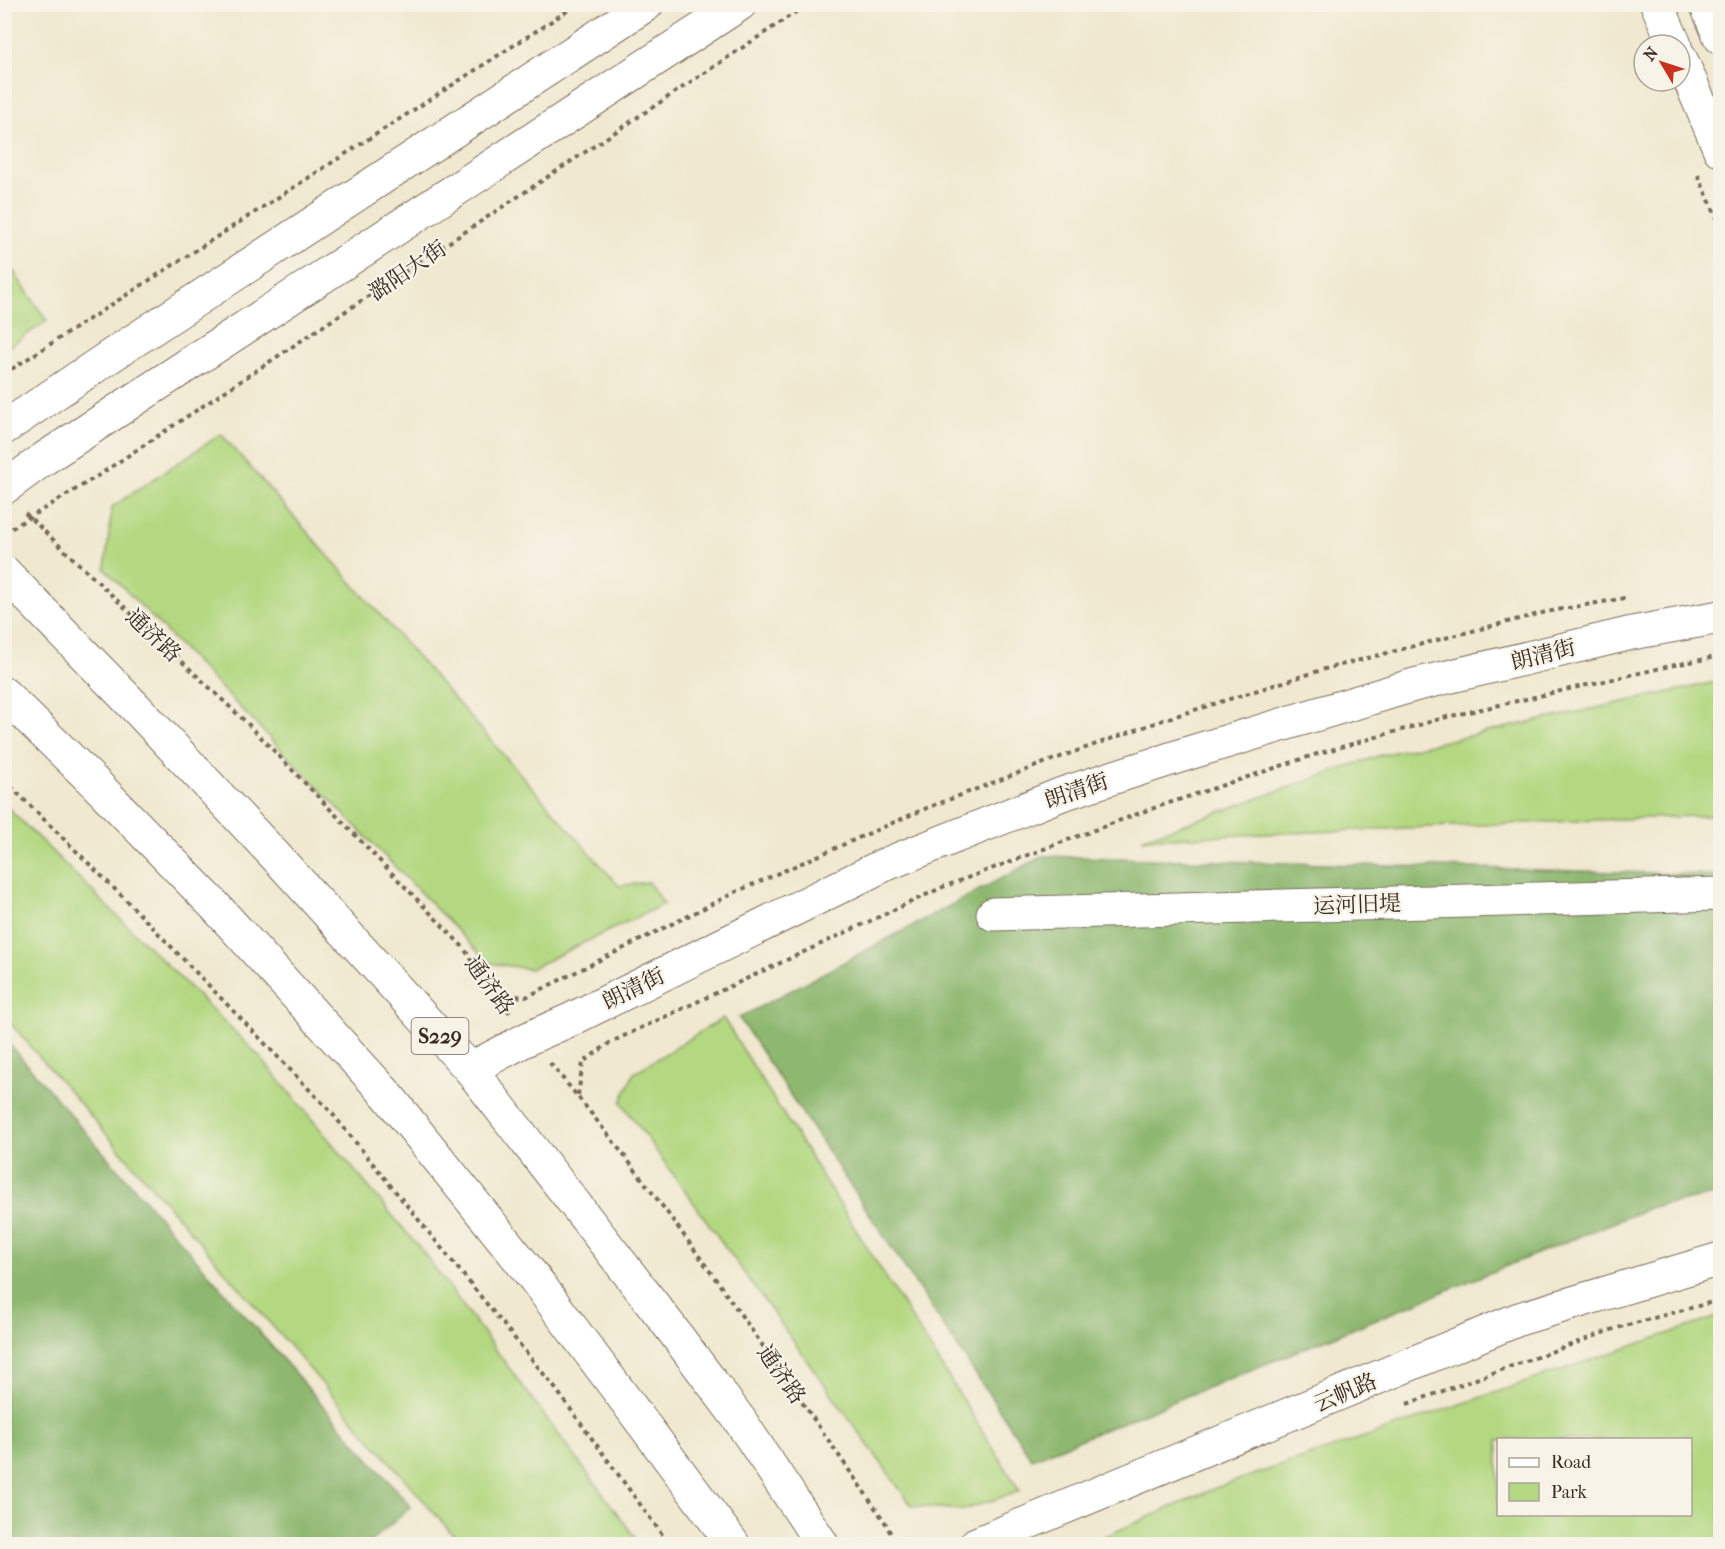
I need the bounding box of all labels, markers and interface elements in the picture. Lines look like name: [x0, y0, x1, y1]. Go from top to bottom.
north arrow: [1632, 33, 1692, 93]
text: N: [1640, 43, 1662, 65]
street label: 潞阳大街: [364, 235, 451, 306]
street label: 通济路: [120, 604, 186, 668]
street label: 朗清街: [1508, 634, 1578, 676]
street label: 朗清街: [1041, 768, 1112, 814]
street label: 运河旧堤: [1313, 890, 1401, 920]
street label: 通济路: [459, 951, 519, 1020]
street label: 朗清街: [598, 963, 669, 1015]
road number: S229: [412, 1018, 468, 1054]
street label: 通济路: [752, 1340, 811, 1409]
street label: 云帆路: [1310, 1368, 1381, 1418]
legend: [1497, 1438, 1692, 1516]
text: Road: [1551, 1452, 1591, 1473]
text: Park: [1551, 1482, 1588, 1503]

